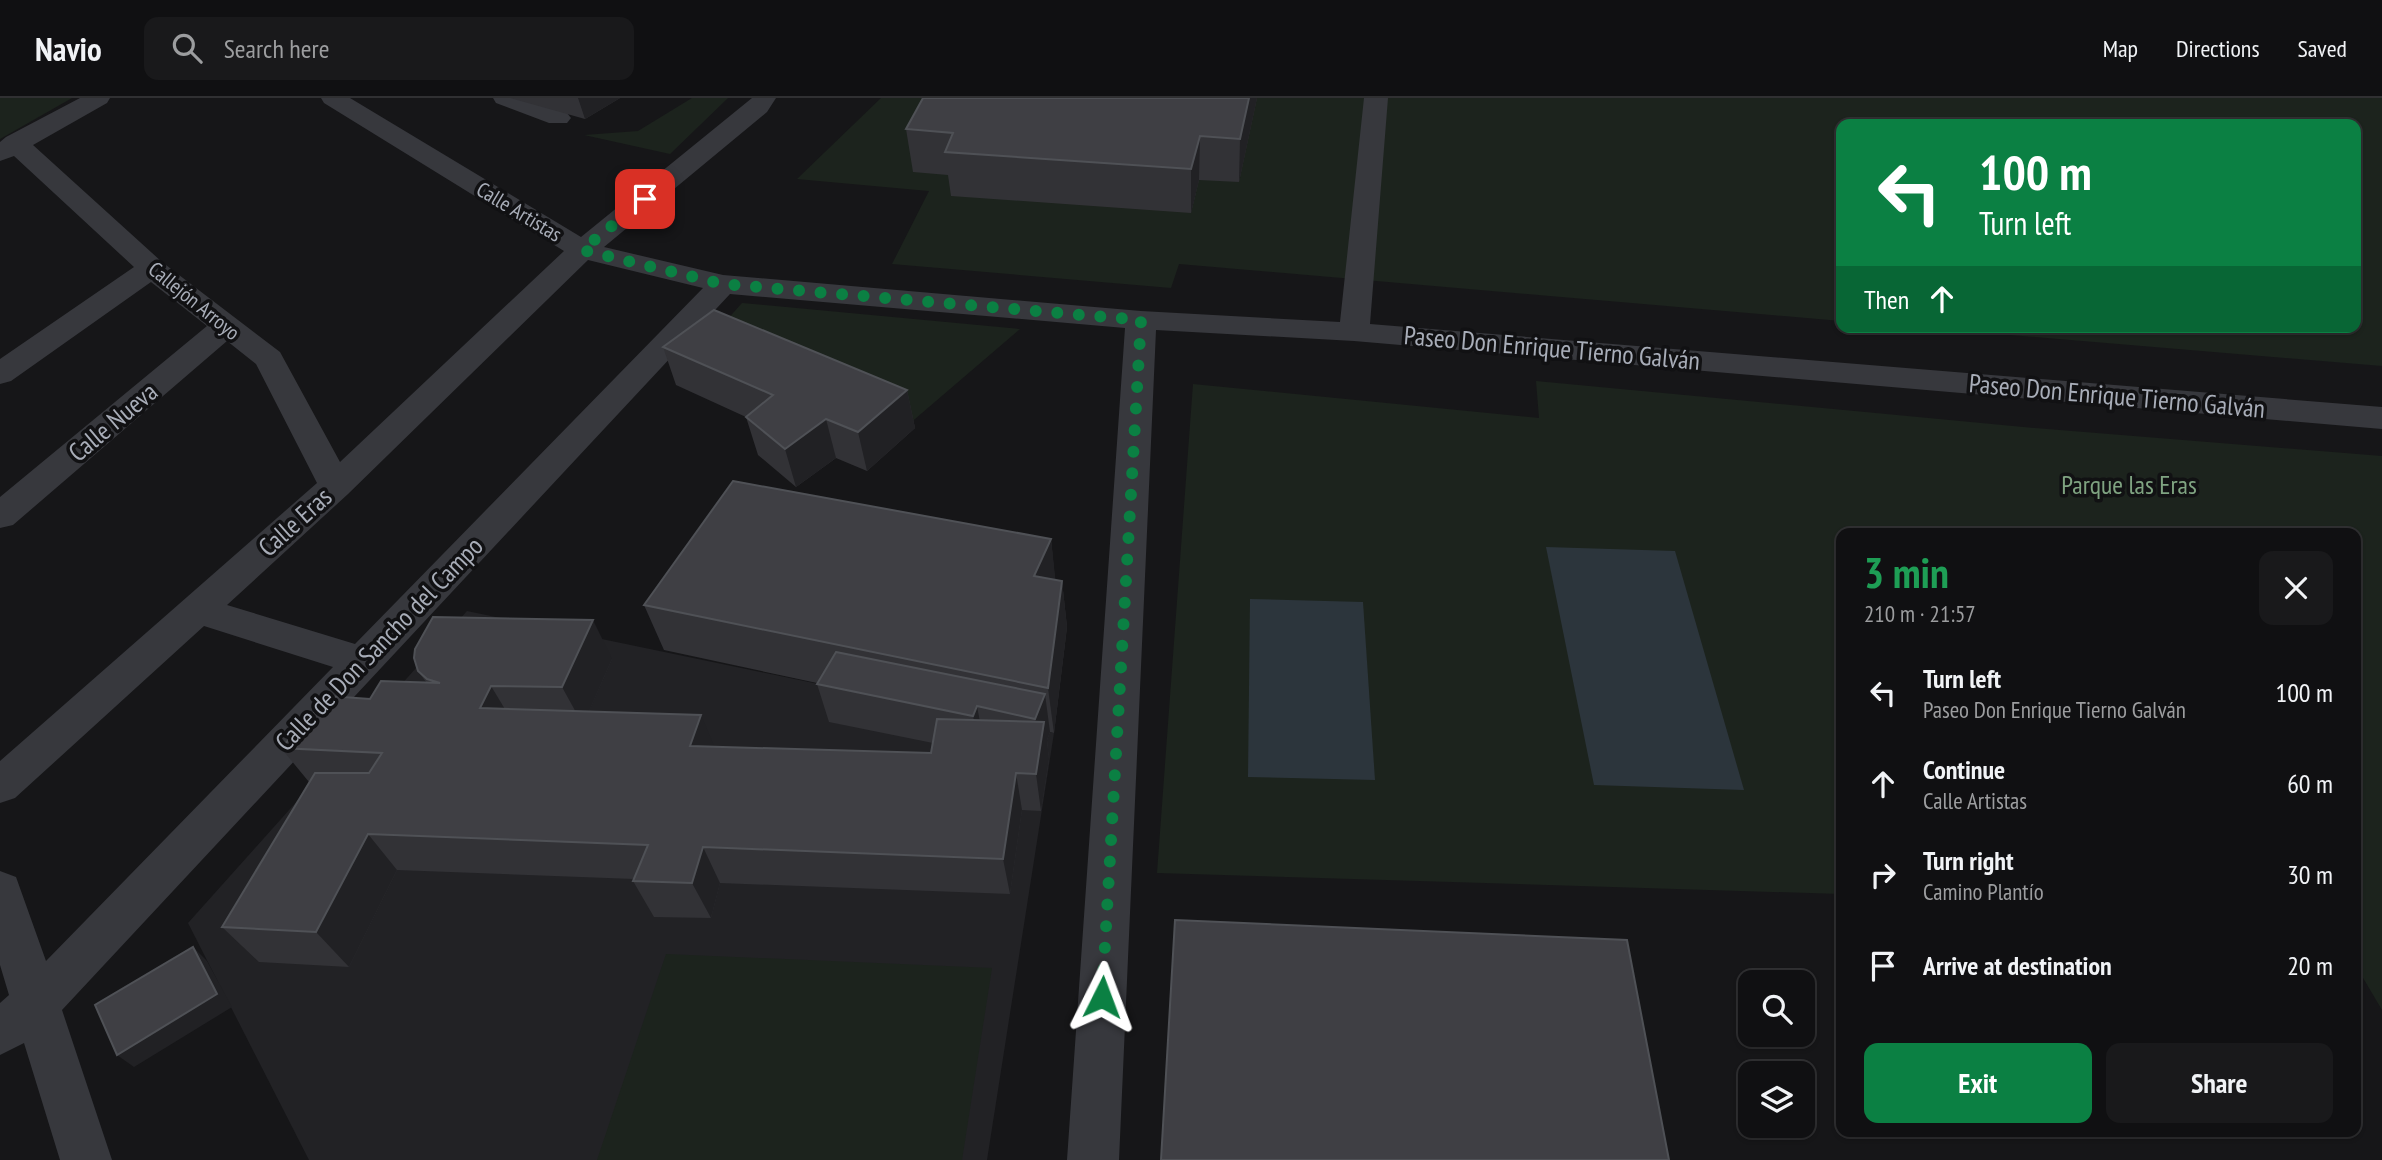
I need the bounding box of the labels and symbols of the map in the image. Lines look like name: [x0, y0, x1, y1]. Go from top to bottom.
pin: [615, 169, 675, 229]
street label: Calle Artistas: [472, 176, 567, 248]
street label: Callejón Arroyo: [143, 255, 246, 346]
street label: Paseo Don Enrique Tierno Galván: [1403, 318, 1701, 377]
street label: Paseo Don Enrique Tierno Galván: [1968, 366, 2266, 425]
street label: Calle Nueva: [61, 375, 164, 468]
park label: Parque las Eras: [2061, 468, 2197, 501]
street label: Calle Eras: [251, 480, 338, 563]
street label: Calle de Don Sancho del Campo: [268, 530, 490, 758]
position arrow: [1065, 960, 1139, 1034]

